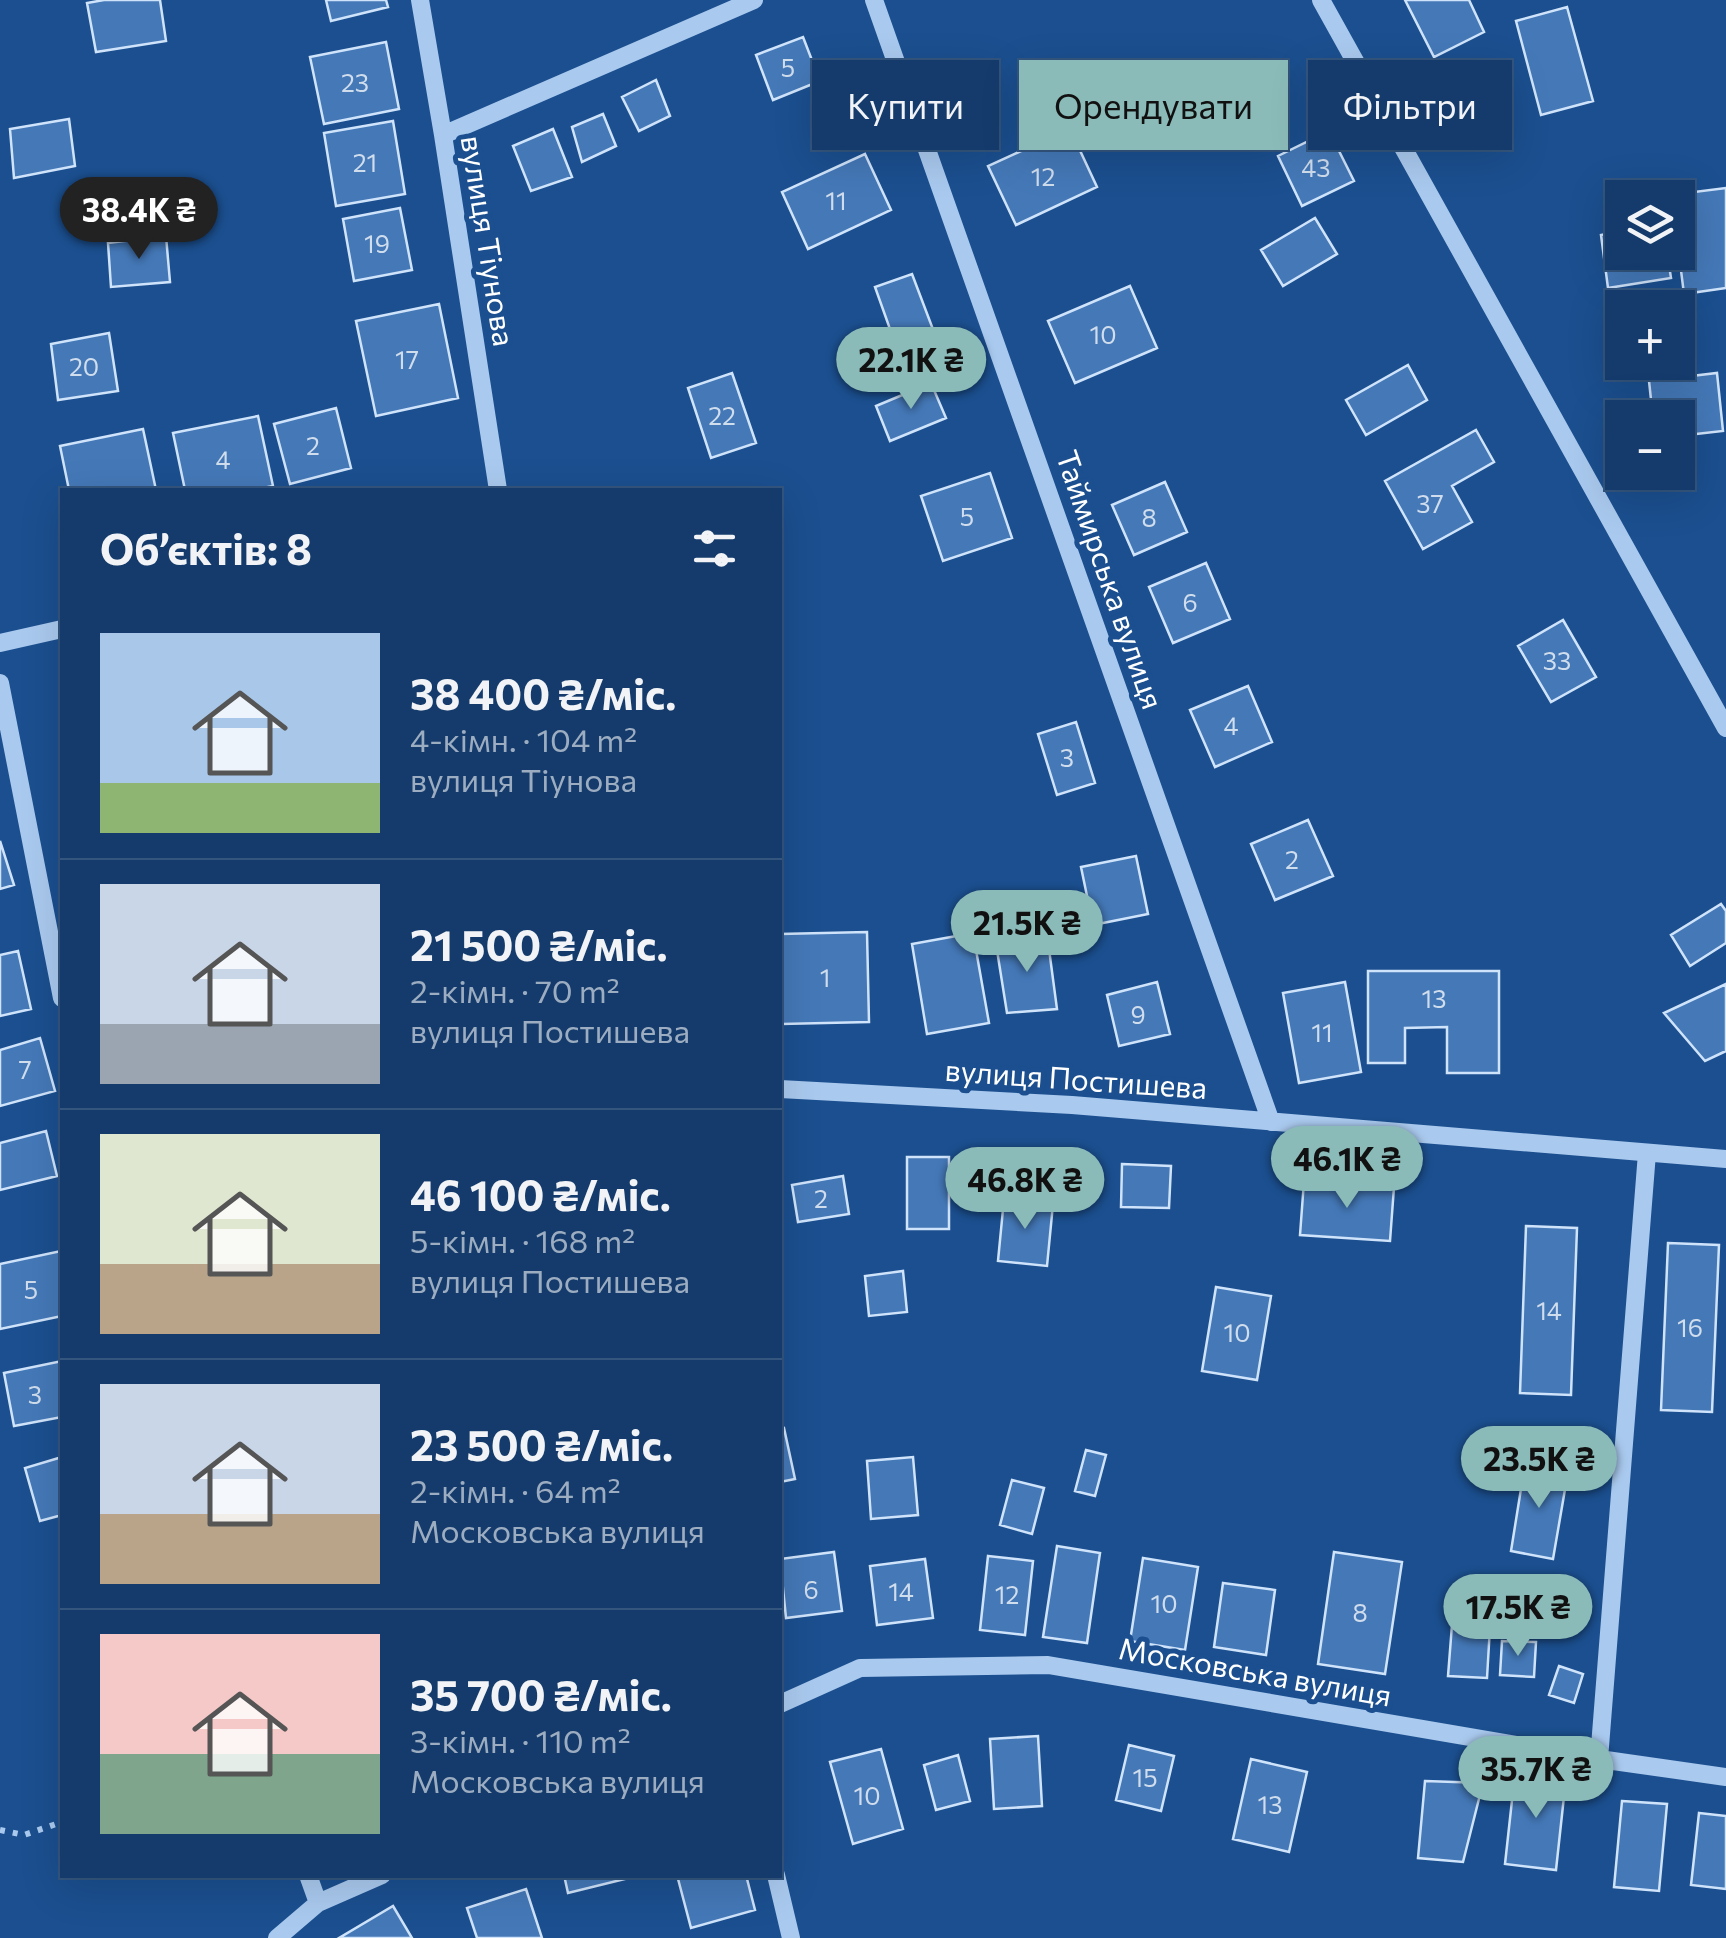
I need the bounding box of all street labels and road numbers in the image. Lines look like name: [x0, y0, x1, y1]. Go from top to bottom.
street label: вулиця Тіунова: [455, 133, 524, 349]
street label: Таймирська вулиця: [1050, 445, 1173, 713]
street label: вулиця Постишева: [944, 1050, 1208, 1105]
street label: Московська вулиця: [1116, 1628, 1395, 1713]

